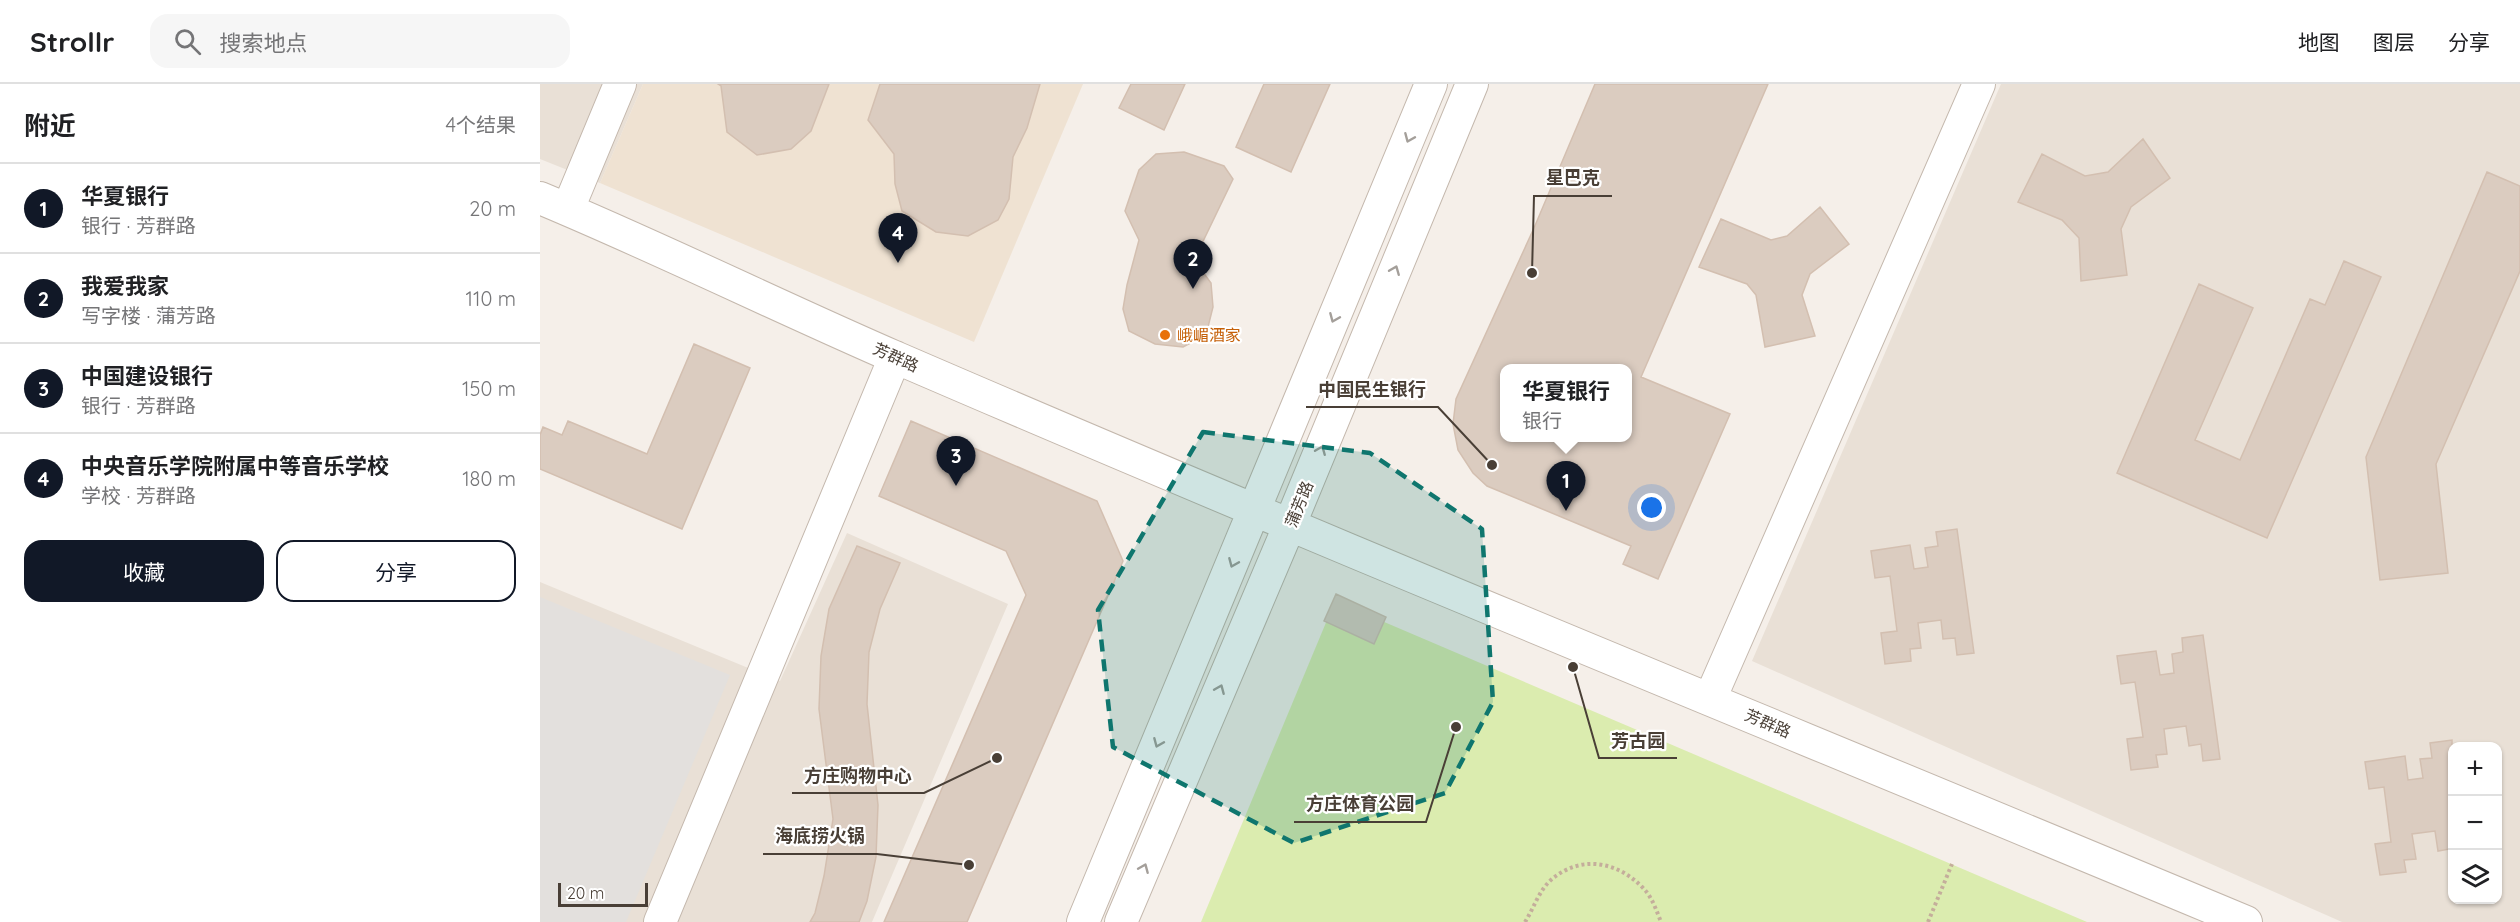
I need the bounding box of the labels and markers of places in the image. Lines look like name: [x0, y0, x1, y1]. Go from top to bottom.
callout: 星巴克: [1534, 160, 1612, 196]
pin: 4: [878, 214, 918, 263]
pin: 2: [1174, 240, 1212, 289]
place label: 峨嵋酒家: [1177, 325, 1241, 345]
marker: 峨嵋酒家: [1158, 328, 1172, 342]
callout: 中国民生银行: [1306, 371, 1438, 407]
pin: 3: [936, 436, 976, 486]
pin: 1: [1546, 462, 1586, 511]
callout: 芳古园: [1599, 722, 1677, 758]
callout: 方庄购物中心: [792, 757, 924, 793]
callout: 方庄体育公园: [1294, 786, 1426, 822]
callout: 海底捞火锅: [763, 818, 877, 854]

